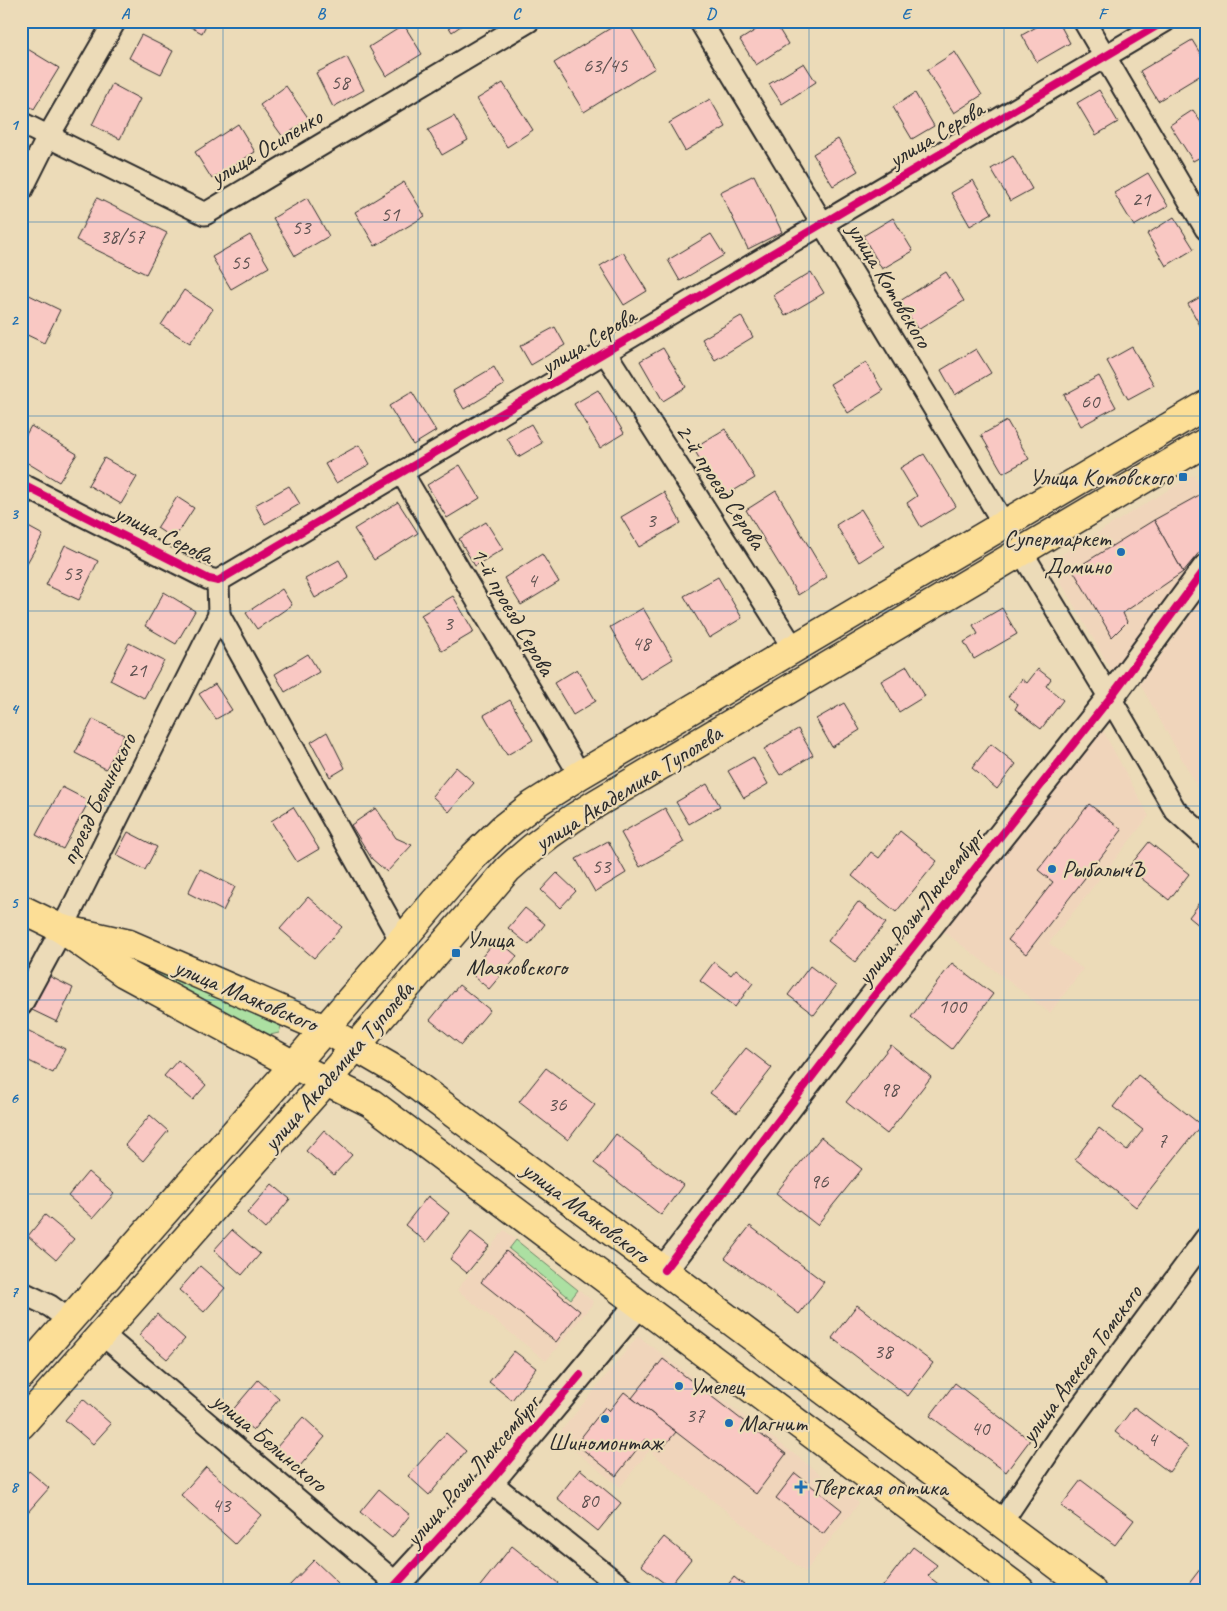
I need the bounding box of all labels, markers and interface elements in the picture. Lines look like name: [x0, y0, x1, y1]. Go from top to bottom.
text: A: [121, 4, 131, 24]
text: B: [317, 4, 327, 24]
text: C: [512, 4, 522, 24]
text: D: [706, 4, 717, 24]
text: E: [902, 4, 913, 24]
text: F: [1098, 4, 1109, 24]
house number: 63/45: [583, 52, 629, 78]
house number: 58: [331, 69, 352, 95]
street label: улица Серова: [881, 93, 991, 175]
street label: улица Осипенко: [203, 101, 329, 193]
text: 1: [10, 115, 19, 135]
house number: 21: [1132, 186, 1152, 212]
house number: 51: [381, 201, 401, 227]
house number: 53: [292, 214, 312, 240]
street label: улица Котовского: [840, 215, 940, 354]
house number: 38/57: [100, 223, 146, 249]
house number: 55: [231, 249, 251, 275]
street label: улица Серова: [533, 300, 643, 382]
text: 2: [10, 310, 19, 330]
house number: 60: [1081, 388, 1101, 414]
street label: 2-й проезд Серова: [669, 417, 774, 556]
place label: Улица Котовского: [1029, 462, 1175, 492]
marker: Улица Котовского: [1177, 471, 1189, 483]
street label: улица Серова: [108, 496, 220, 572]
text: 3: [10, 504, 19, 524]
house number: 3: [646, 507, 657, 533]
place label: Супермаркет Домино: [1004, 523, 1113, 581]
street label: 1-й проезд Серова: [464, 541, 563, 682]
marker: Супермаркет Домино: [1115, 546, 1127, 558]
house number: 53: [63, 560, 83, 586]
house number: 4: [527, 567, 539, 593]
house number: 3: [443, 610, 454, 636]
house number: 48: [632, 630, 653, 656]
house number: 21: [128, 657, 148, 683]
text: 4: [10, 699, 19, 719]
street label: улица Академика Туполева: [527, 718, 728, 859]
street label: проезд Белинского: [53, 727, 143, 869]
street label: улица Розы Люксембург: [848, 820, 993, 993]
house number: 53: [592, 853, 612, 879]
place label: РыбалычЪ: [1062, 854, 1146, 884]
marker: РыбалычЪ: [1046, 863, 1058, 875]
text: 5: [11, 893, 20, 913]
place label: Улица Маяковского: [466, 924, 569, 982]
marker: Улица Маяковского: [450, 947, 462, 959]
street label: улица Маяковского: [168, 951, 324, 1040]
street label: улица Академика Туполева: [255, 974, 421, 1159]
house number: 100: [938, 993, 968, 1019]
house number: 98: [880, 1076, 901, 1102]
text: 6: [10, 1088, 19, 1108]
house number: 36: [548, 1091, 567, 1117]
house number: 7: [1157, 1127, 1168, 1153]
street label: улица Маяковского: [514, 1153, 658, 1271]
house number: 96: [810, 1168, 829, 1194]
street label: улица Алексея Томского: [1012, 1278, 1149, 1451]
text: 7: [10, 1282, 19, 1302]
house number: 38: [874, 1338, 895, 1364]
place label: Умелец: [689, 1371, 746, 1401]
marker: Умелец: [673, 1380, 685, 1392]
street label: улица Белинского: [205, 1384, 335, 1500]
street label: улица Розы Люксембург: [397, 1387, 548, 1554]
house number: 37: [686, 1402, 706, 1428]
place label: Магнит: [739, 1408, 808, 1438]
marker: Шиномонтаж: [599, 1413, 611, 1425]
house number: 40: [971, 1415, 991, 1441]
marker: Магнит: [723, 1417, 735, 1429]
house number: 4: [1147, 1426, 1159, 1452]
place label: Шиномонтаж: [548, 1427, 665, 1457]
place label: Тверская оптика: [811, 1472, 950, 1502]
text: 8: [10, 1477, 19, 1497]
marker: Тверская оптика: [795, 1481, 807, 1493]
house number: 80: [580, 1487, 600, 1513]
house number: 43: [212, 1492, 232, 1518]

